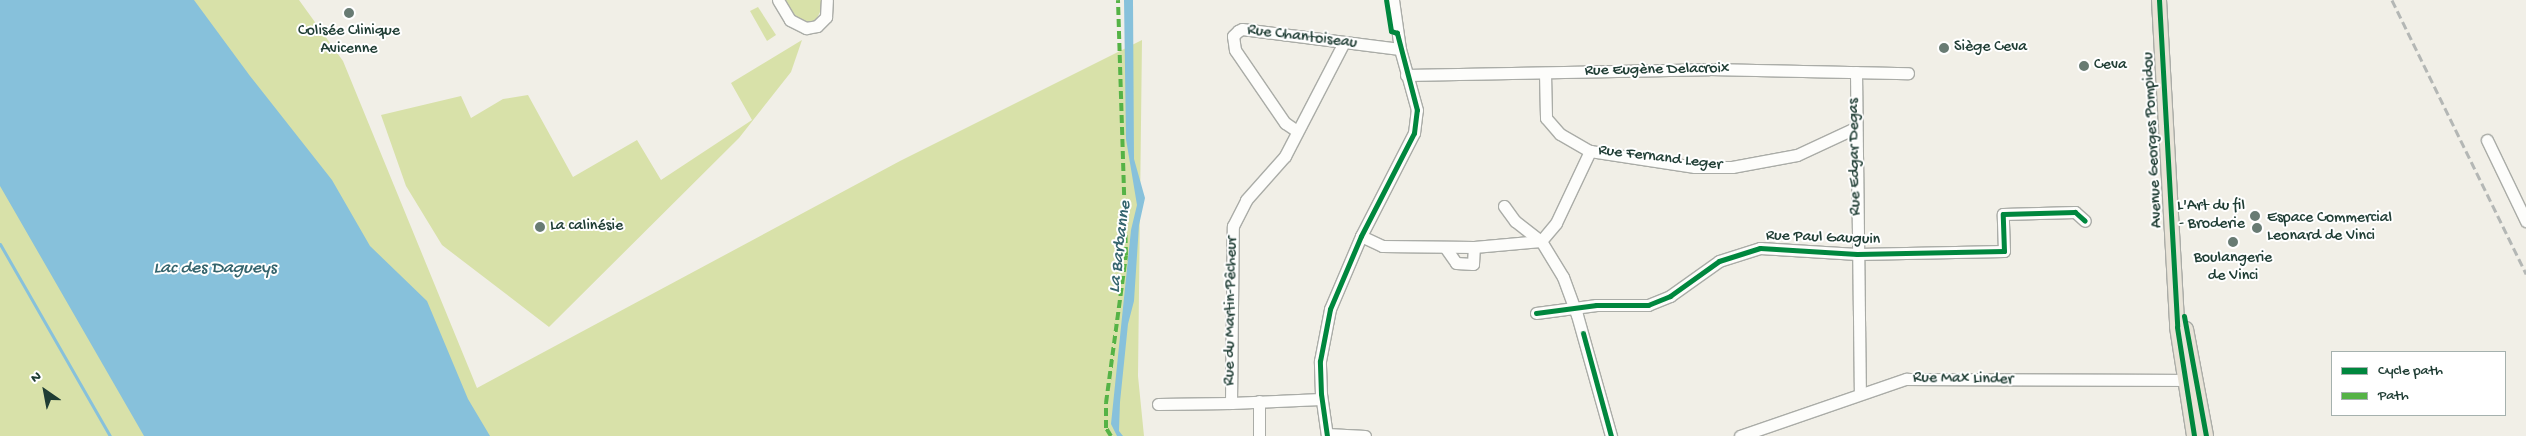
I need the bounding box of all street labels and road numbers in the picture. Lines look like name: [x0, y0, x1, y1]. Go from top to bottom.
street label: Rue Chantoiseau: [1246, 22, 1358, 54]
street label: Avenue Georges Pompidou: [2140, 51, 2168, 229]
street label: Rue Eugène Delacroix: [1584, 60, 1730, 82]
street label: Rue Edgar Degas: [1845, 98, 1867, 216]
street label: Rue Fernand Leger: [1597, 142, 1723, 176]
street label: Rue Paul Gauguin: [1765, 227, 1881, 251]
street label: Rue du Martin-Pêcheur: [1221, 236, 1243, 386]
street label: Rue Max Linder: [1913, 370, 2013, 390]

